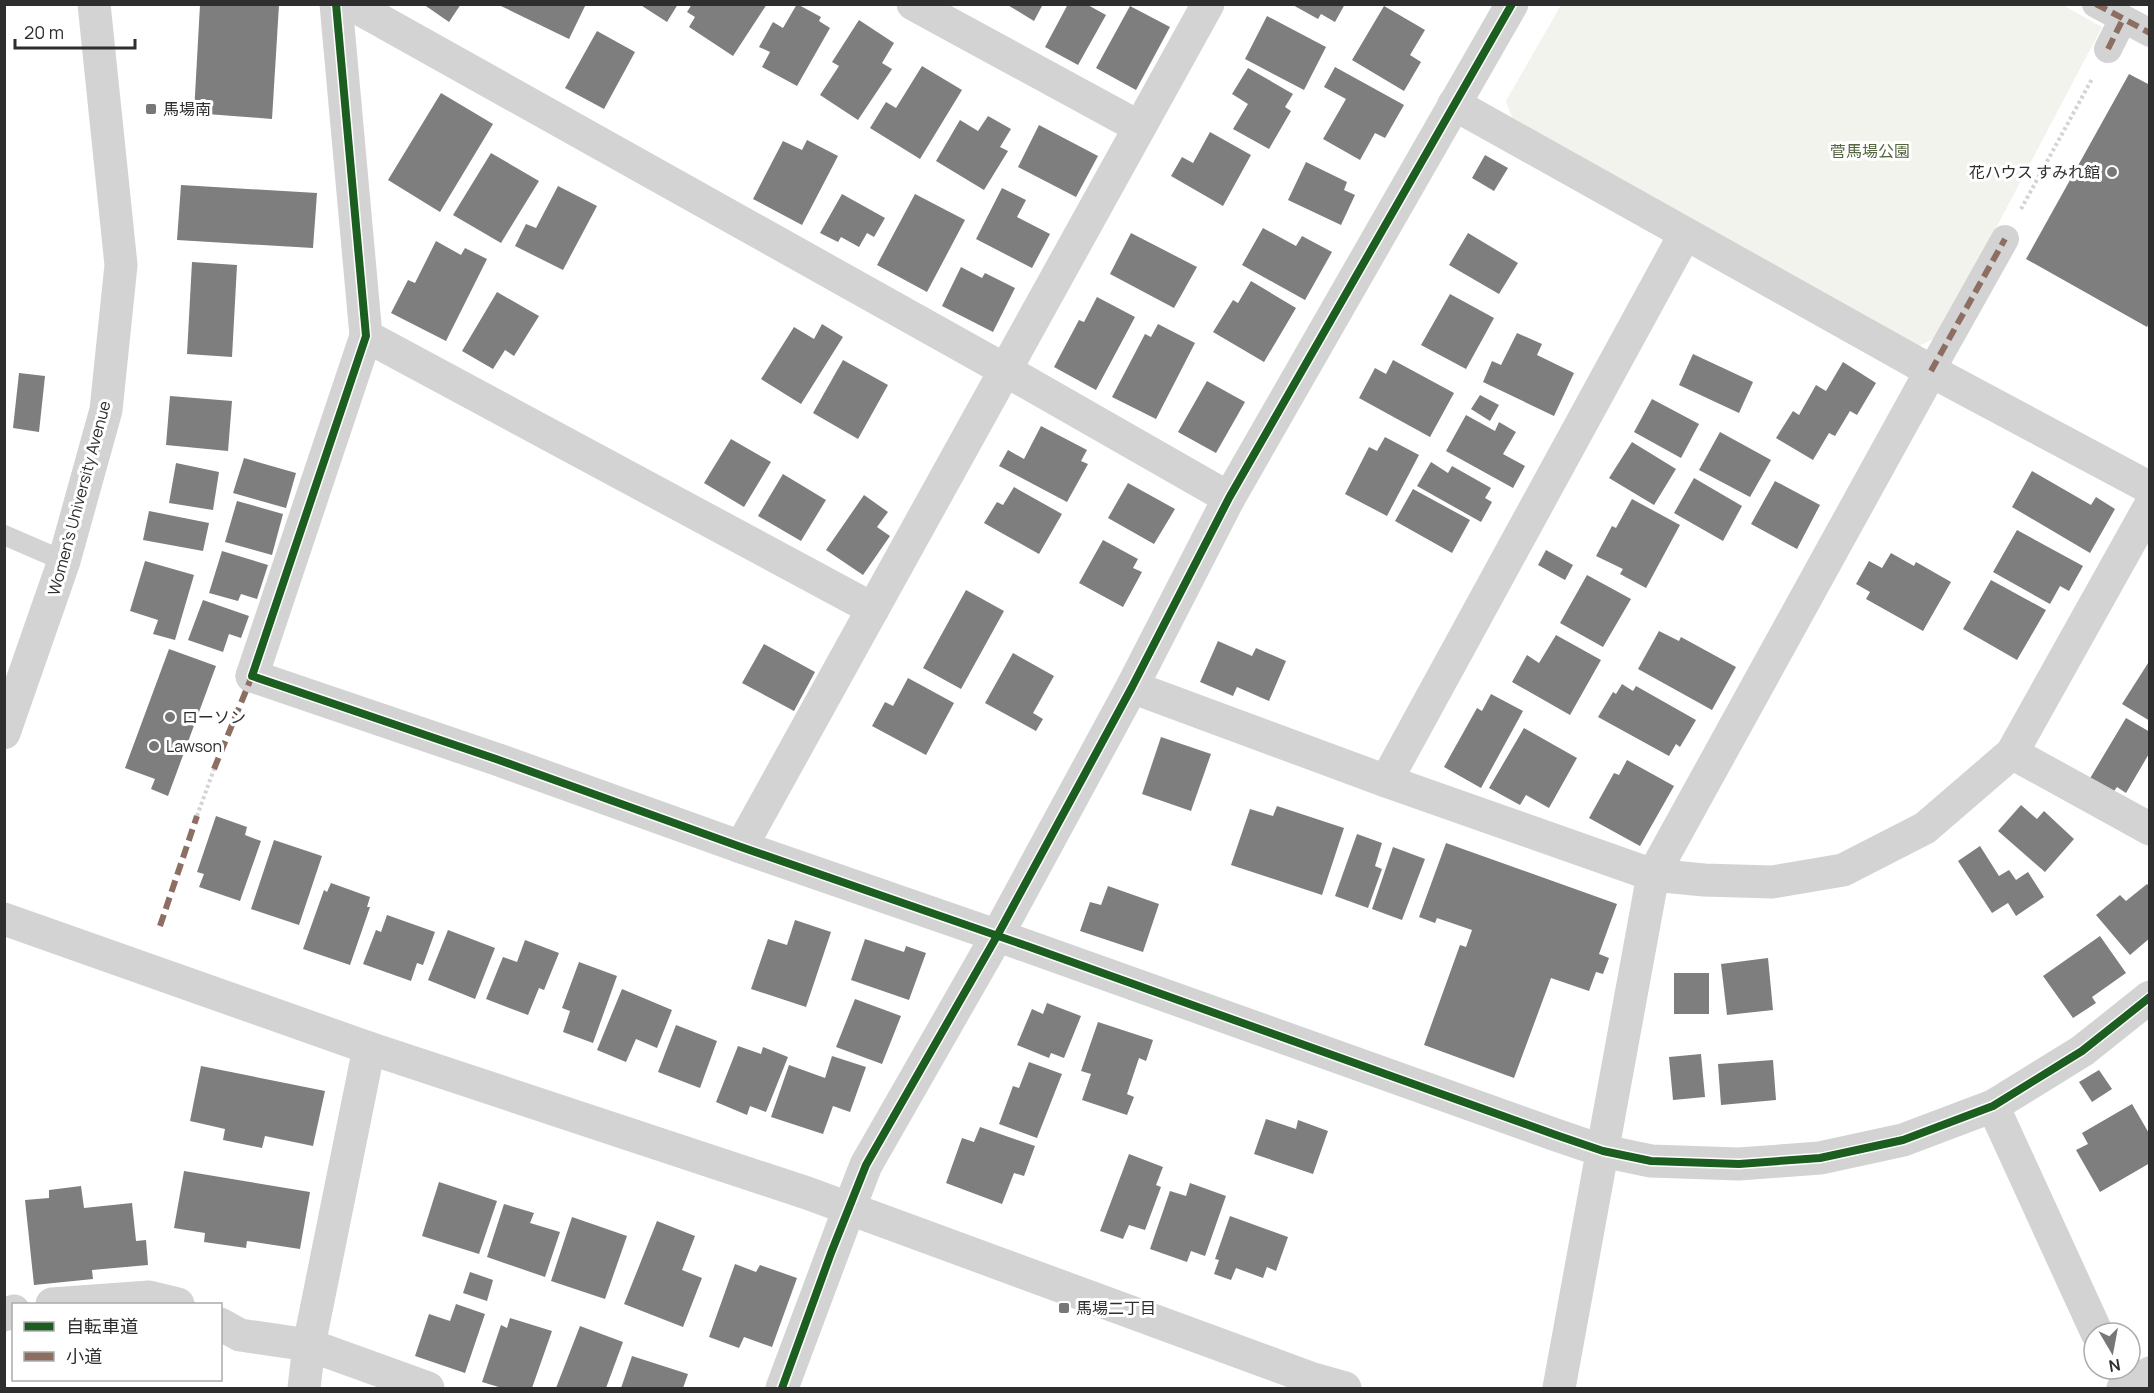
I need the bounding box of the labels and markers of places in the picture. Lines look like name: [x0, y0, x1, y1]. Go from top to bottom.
place label: 馬場南: [163, 98, 211, 120]
marker: 馬場南: [144, 102, 158, 116]
place label: 花ハウス すみれ館: [1969, 161, 2100, 183]
marker: 花ハウス すみれ館: [2105, 165, 2119, 179]
place label: ローソン: [182, 706, 246, 728]
marker: ローソン: [163, 710, 177, 724]
place label: Lawson: [166, 735, 222, 757]
marker: Lawson: [147, 739, 161, 753]
place label: 馬場二丁目: [1076, 1297, 1156, 1319]
marker: 馬場二丁目: [1057, 1301, 1071, 1315]

